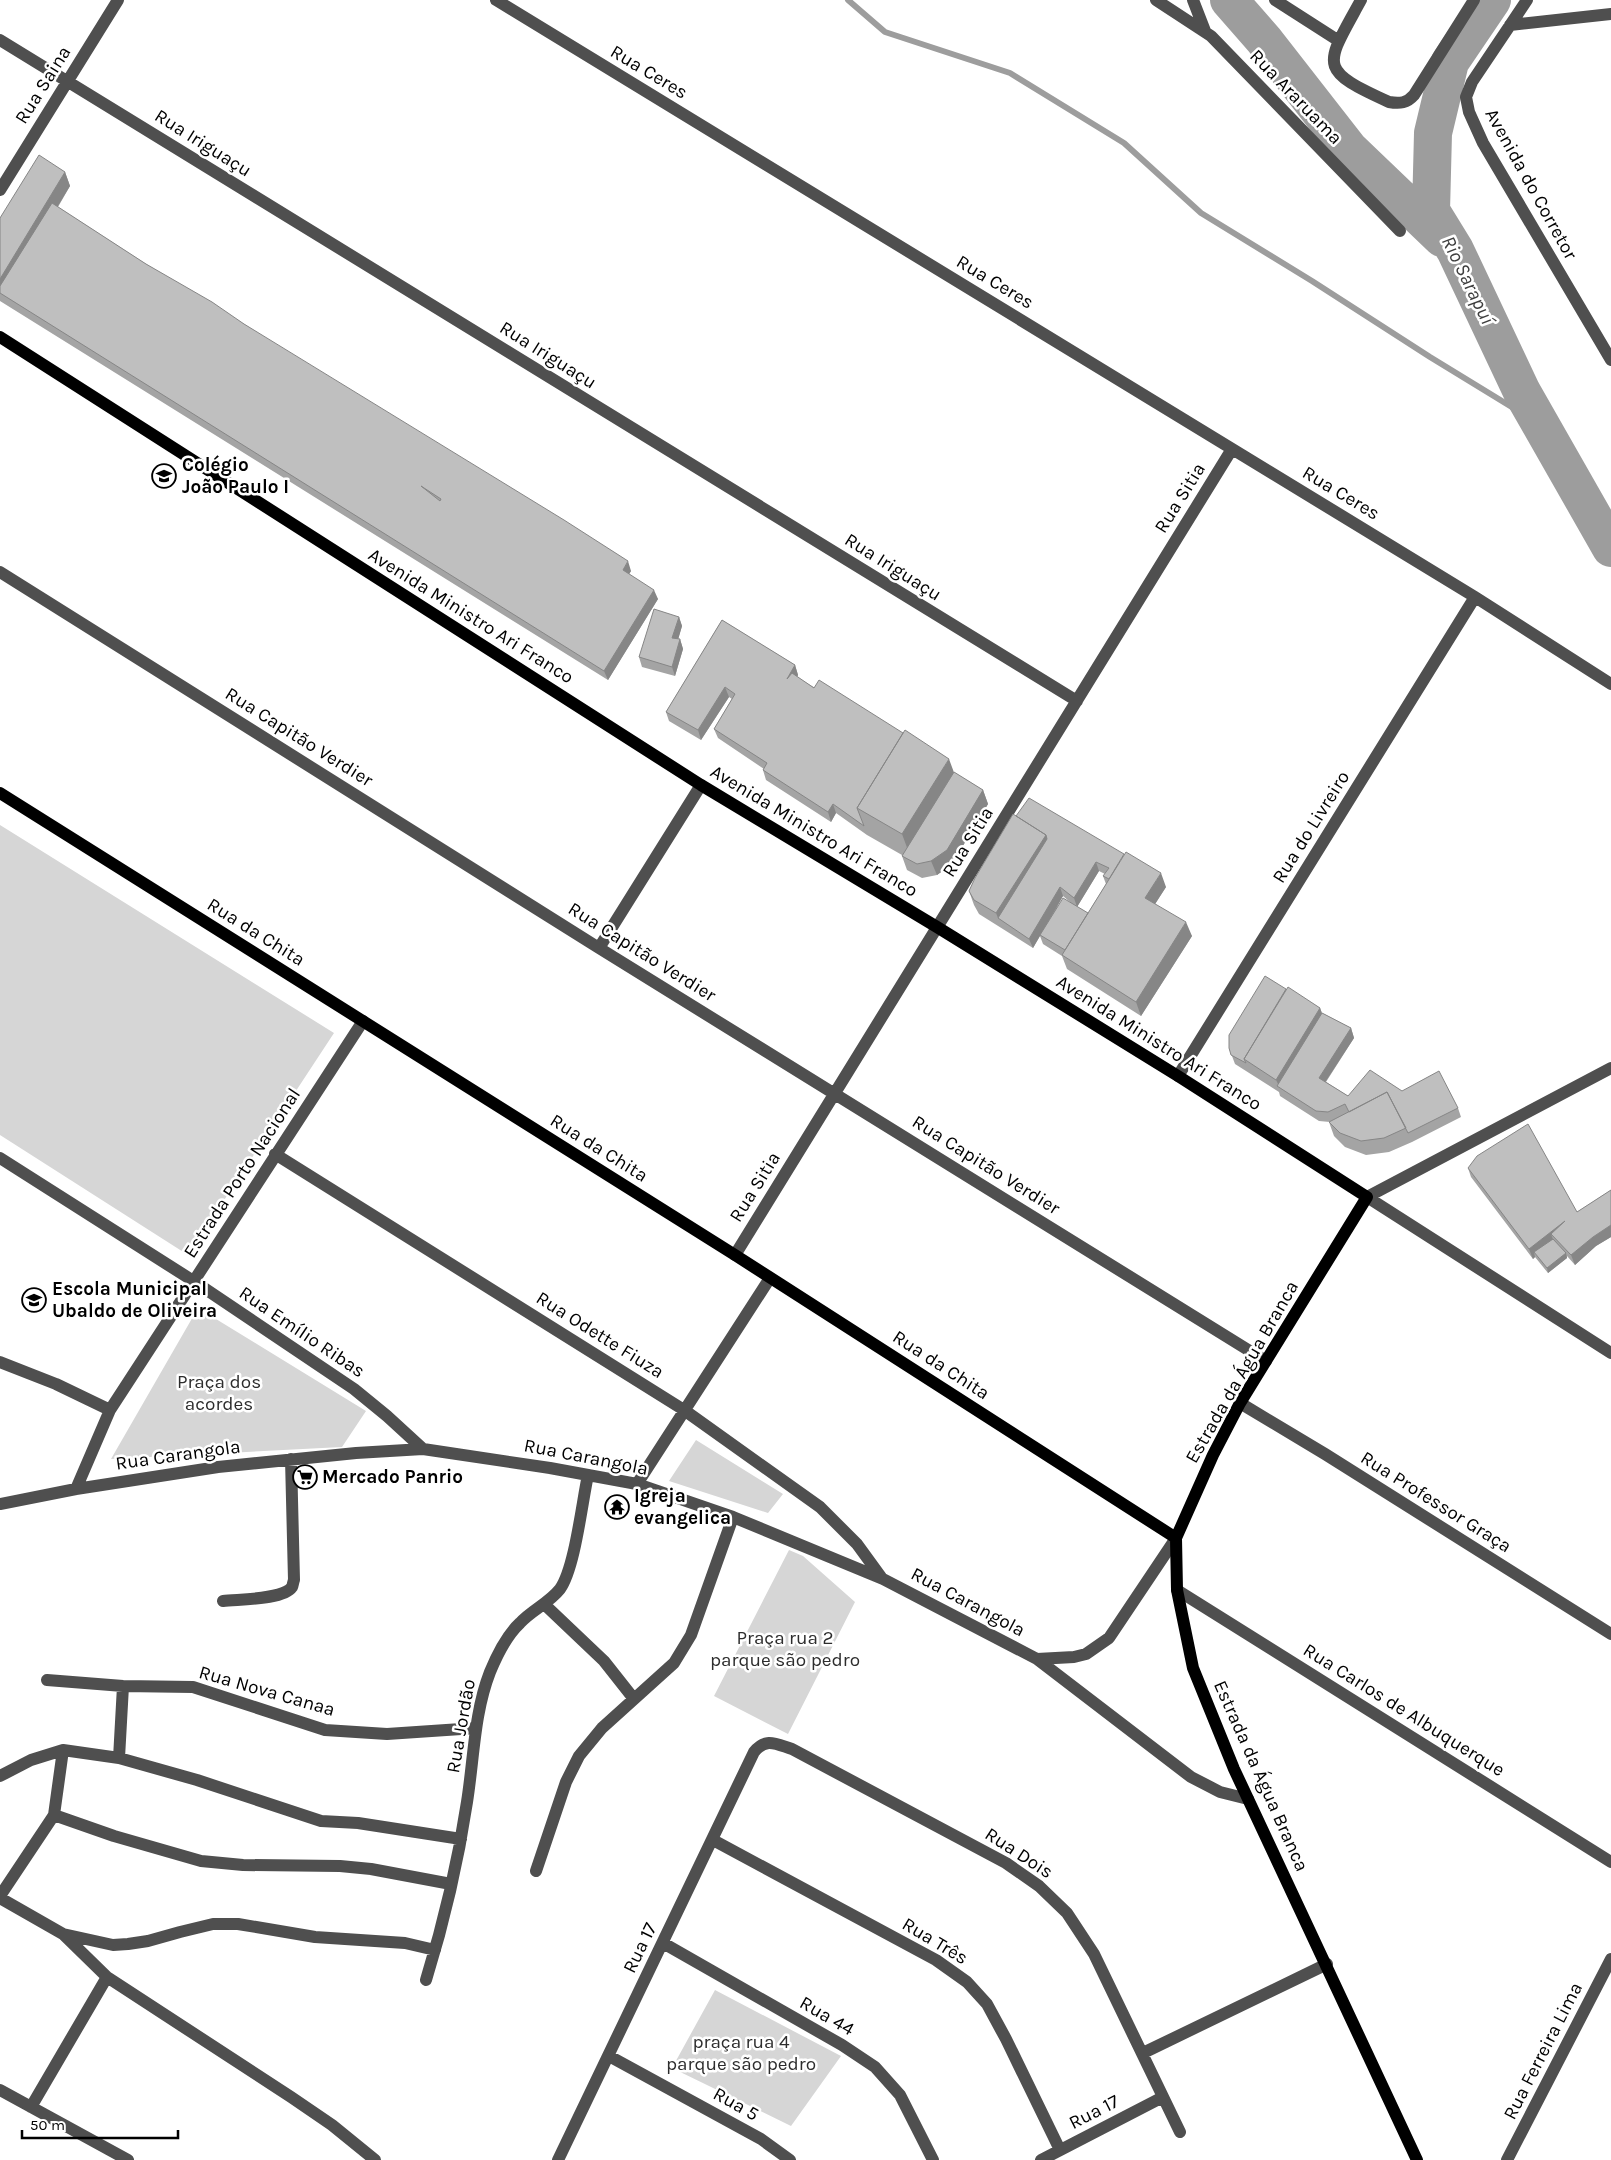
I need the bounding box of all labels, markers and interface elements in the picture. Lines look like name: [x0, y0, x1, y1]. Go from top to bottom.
street label: Rua Ceres: [606, 40, 692, 104]
street label: Rua Saina: [10, 42, 76, 128]
street label: Rua Araruama: [1245, 45, 1347, 149]
street label: Rua Iriguaçu: [151, 105, 255, 181]
street label: Avenida do Corretor: [1480, 105, 1582, 263]
water label: Rio Sarapuí: [1437, 232, 1500, 330]
street label: Rua Ceres: [952, 250, 1038, 314]
street label: Rua Iriguaçu: [496, 317, 600, 393]
place label: Colégio João Paulo I: [182, 454, 289, 498]
street label: Rua Sitia: [1150, 459, 1210, 537]
street label: Rua Ceres: [1298, 461, 1384, 525]
school or university icon: Colégio João Paulo I: [151, 463, 177, 489]
street label: Rua Iriguaçu: [841, 529, 945, 605]
street label: Avenida Ministro Ari Franco: [364, 544, 578, 688]
street label: Rua Capitão Verdier: [221, 683, 377, 791]
street label: Avenida Ministro Ari Franco: [706, 760, 922, 902]
street label: Rua do Livreiro: [1268, 767, 1354, 887]
street label: Rua Sitia: [938, 803, 998, 881]
street label: Rua da Chita: [203, 893, 309, 971]
street label: Rua Capitão Verdier: [564, 898, 720, 1006]
street label: Avenida Ministro Ari Franco: [1052, 971, 1266, 1115]
street label: Estrada Porto Nacional: [179, 1084, 305, 1262]
street label: Rua da Chita: [546, 1109, 652, 1187]
street label: Rua Capitão Verdier: [908, 1111, 1064, 1219]
street label: Rua Sitia: [725, 1148, 785, 1226]
street label: Estrada da Água Branca: [1180, 1277, 1303, 1467]
place label: Escola Municipal Ubaldo de Oliveira: [52, 1278, 217, 1322]
street label: Rua Emílio Ribas: [235, 1282, 369, 1382]
school or university icon: Escola Municipal Ubaldo de Oliveira: [21, 1287, 47, 1313]
street label: Rua Odette Fiuza: [532, 1287, 668, 1383]
street label: Rua da Chita: [889, 1326, 993, 1404]
park label: Praça dos acordes: [177, 1371, 261, 1415]
street label: Rua Carangola: [522, 1434, 650, 1480]
street label: Rua Carangola: [114, 1435, 242, 1475]
street label: Rua Professor Graça: [1357, 1447, 1515, 1557]
supermarket icon: Mercado Panrio: [292, 1464, 318, 1490]
place label: Mercado Panrio: [322, 1466, 463, 1488]
place label: Igreja evangelica: [634, 1485, 731, 1529]
temple icon: Igreja evangelica: [604, 1494, 630, 1520]
street label: Rua Carangola: [907, 1563, 1029, 1641]
park label: Praça rua 2 parque são pedro: [710, 1627, 860, 1671]
street label: Rua Carlos de Albuquerque: [1299, 1639, 1509, 1781]
street label: Rua Nova Canaa: [196, 1661, 338, 1721]
street label: Rua Jordão: [442, 1677, 480, 1775]
street label: Estrada da Água Branca: [1209, 1677, 1314, 1875]
street label: Rua Dois: [981, 1823, 1057, 1883]
street label: Rua Três: [898, 1913, 972, 1969]
street label: Rua 17: [618, 1919, 662, 1977]
street label: Rua Ferreira Lima: [1499, 1979, 1587, 2123]
street label: Rua 44: [796, 1992, 859, 2041]
park label: praça rua 4 parque são pedro: [666, 2031, 816, 2075]
street label: Rua 5: [709, 2083, 763, 2125]
street label: Rua 17: [1065, 2090, 1123, 2134]
scale bar: [22, 2108, 179, 2140]
text: 50 m: [30, 2116, 65, 2134]

